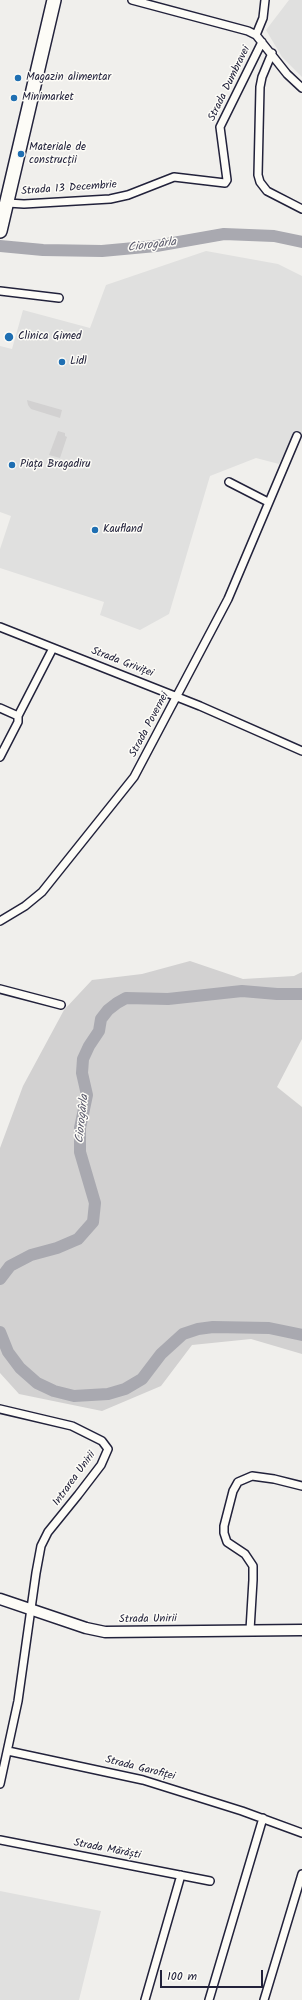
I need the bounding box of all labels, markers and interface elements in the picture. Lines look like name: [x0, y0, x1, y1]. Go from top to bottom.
street label: Strada Dumbravei: [206, 44, 254, 124]
place label: Magazin alimentar: [26, 71, 111, 85]
marker: Magazin alimentar: [13, 73, 23, 83]
place label: Minimarket: [22, 91, 74, 105]
marker: Minimarket: [9, 93, 19, 103]
place label: Materiale de construcții: [29, 141, 86, 167]
marker: Materiale de construcții: [16, 149, 26, 159]
street label: Strada 13 Decembrie: [21, 179, 117, 199]
water label: Ciorogârla: [127, 236, 177, 256]
place label: Clinica Gimed: [18, 330, 81, 344]
marker: Clinica Gimed: [3, 331, 15, 343]
place label: Lidl: [70, 355, 87, 369]
marker: Lidl: [57, 357, 67, 367]
place label: Piața Bragadiru: [20, 458, 91, 472]
marker: Piața Bragadiru: [7, 460, 17, 470]
place label: Kaufland: [103, 523, 142, 537]
marker: Kaufland: [90, 525, 100, 535]
street label: Strada Griviței: [89, 645, 155, 681]
street label: Strada Povernei: [127, 690, 173, 760]
water label: Ciorogârla: [73, 1094, 93, 1144]
street label: Intrarea Unirii: [51, 1449, 99, 1509]
street label: Strada Unirii: [119, 1613, 177, 1627]
street label: Strada Garofiței: [104, 1754, 176, 1784]
street label: Strada Mărăști: [72, 1837, 142, 1863]
scale bar: [162, 1962, 265, 1988]
text: 100 m: [167, 1967, 197, 1986]

